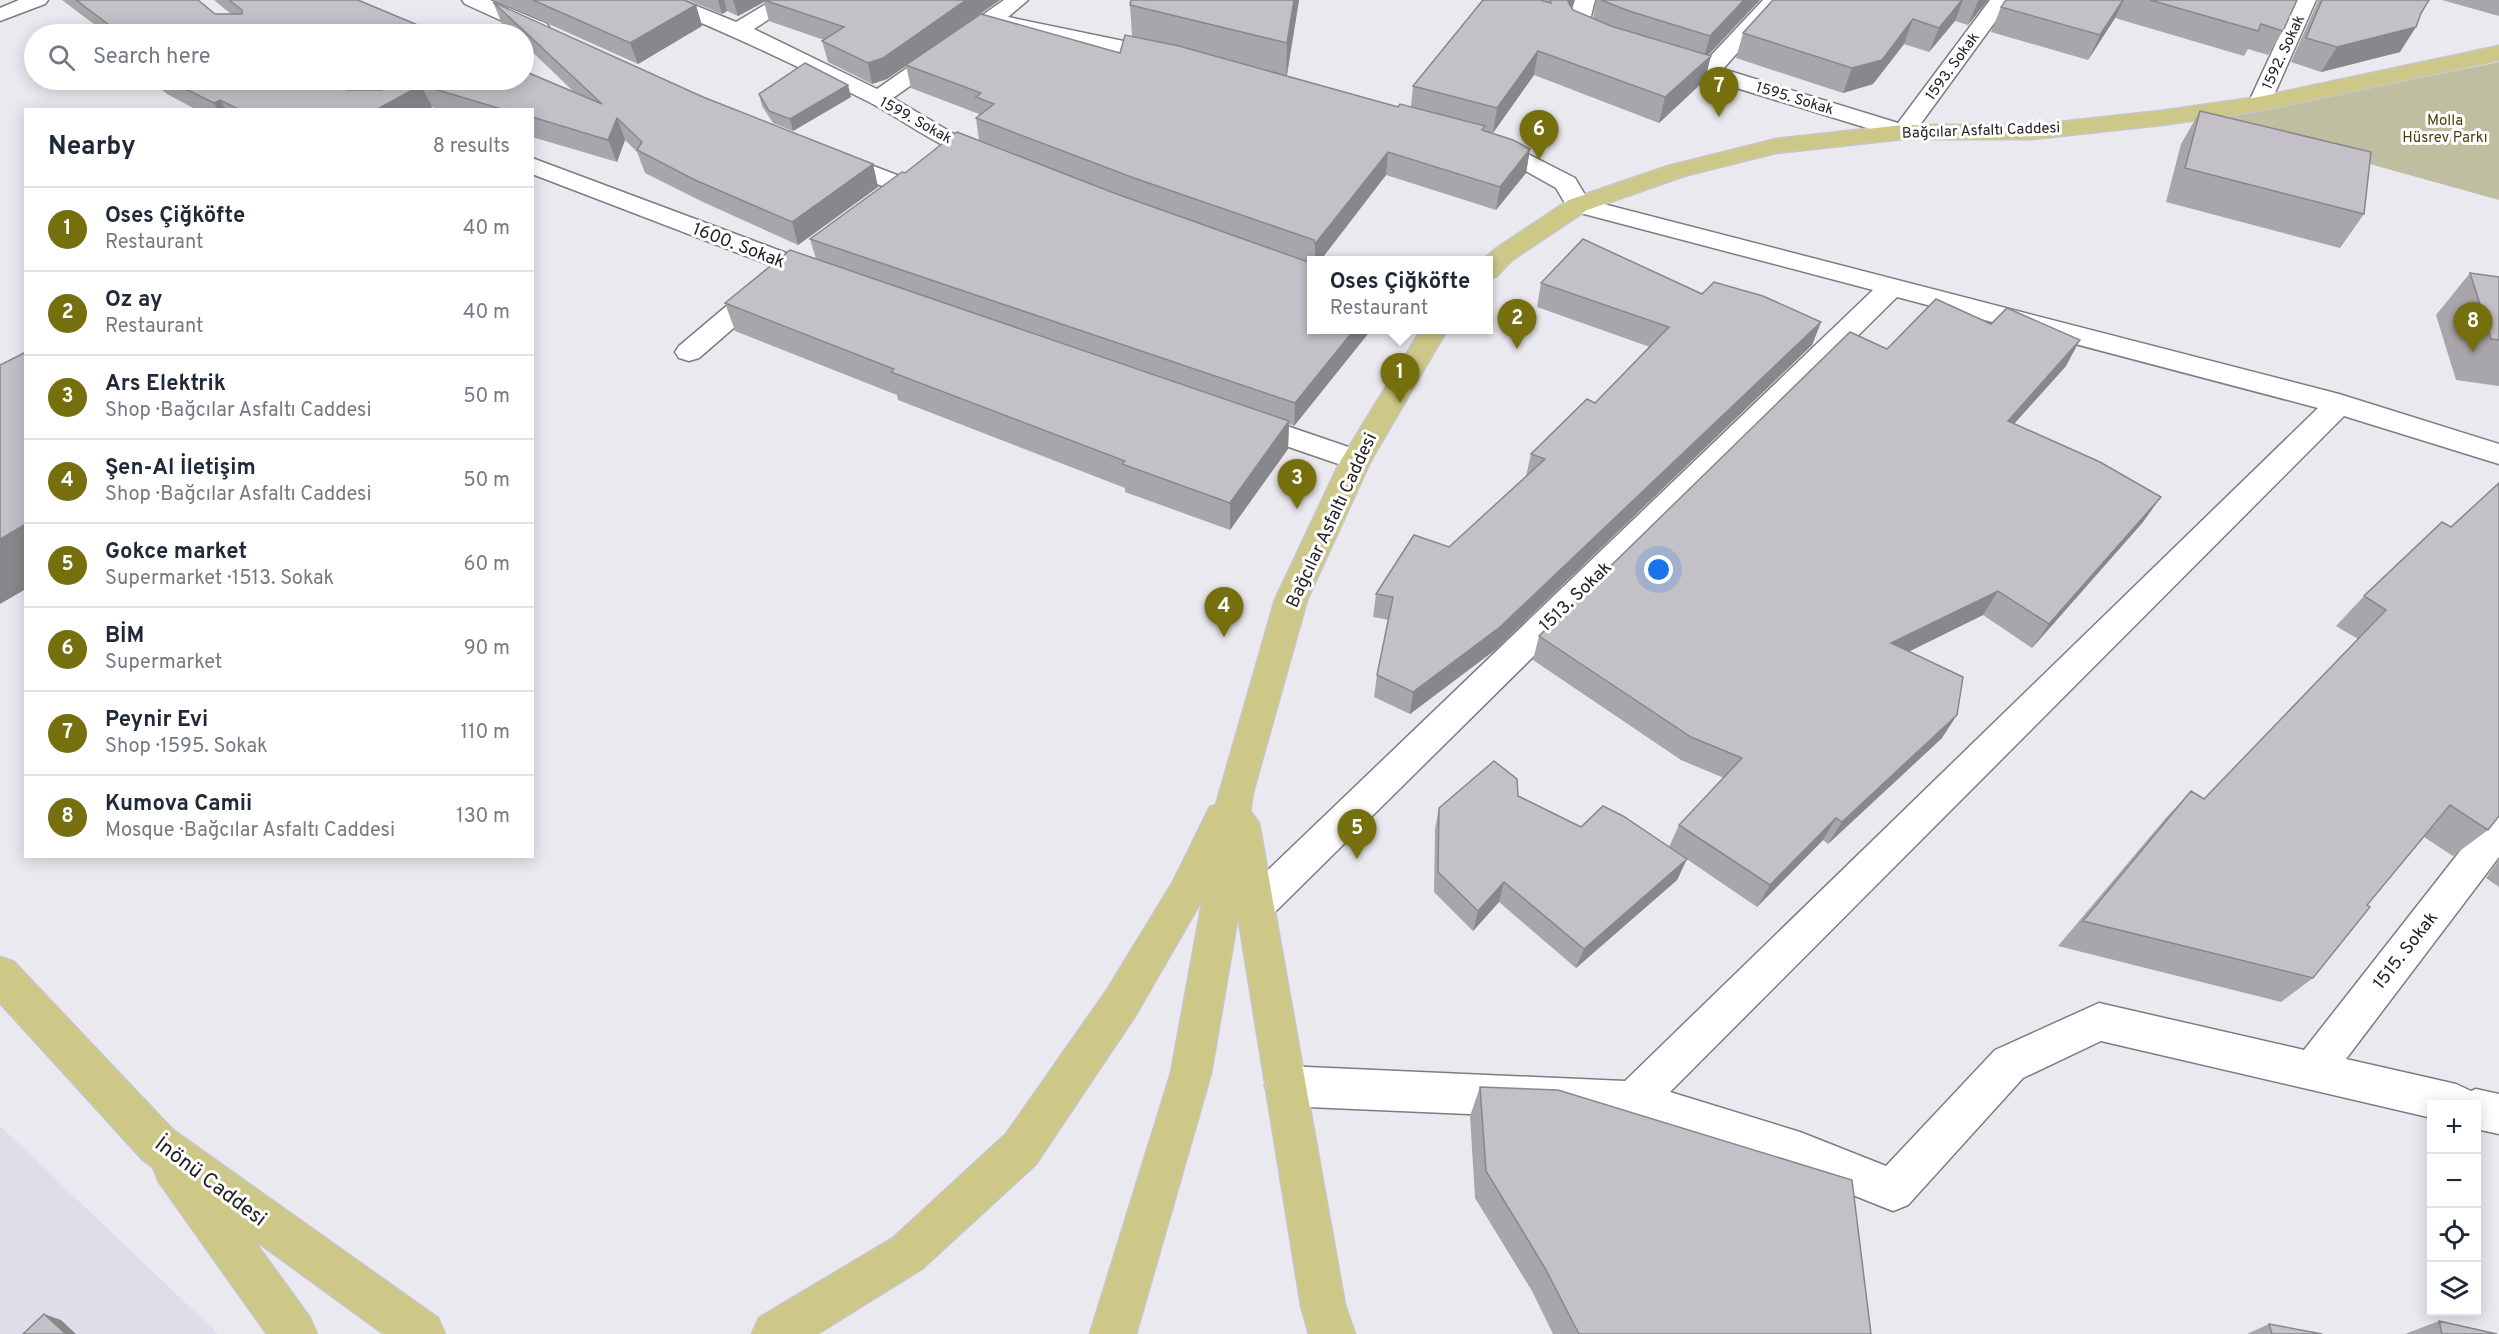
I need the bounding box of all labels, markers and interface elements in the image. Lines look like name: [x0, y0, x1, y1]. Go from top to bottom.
street label: 1592. Sokak: [2259, 12, 2310, 93]
search box: [24, 24, 534, 90]
street label: 1593. Sokak: [1922, 29, 1984, 105]
icon: search: [45, 41, 78, 74]
text: Search here: [93, 44, 211, 71]
pin: 7: [1700, 68, 1738, 117]
street label: 1595. Sokak: [1753, 79, 1836, 120]
street label: 1599. Sokak: [876, 94, 955, 149]
pin: 6: [1520, 110, 1558, 160]
park label: Molla Hüsrev Parkı: [2402, 112, 2488, 148]
street label: Bağcılar Asfaltı Caddesi: [1902, 119, 2061, 144]
text: Nearby: [48, 131, 136, 164]
text: 8 results: [433, 134, 510, 160]
text: Oses Çiğköfte: [105, 203, 245, 230]
text: 1: [64, 216, 72, 242]
text: 40 m: [463, 216, 510, 242]
street label: 1600. Sokak: [689, 218, 788, 275]
text: Restaurant: [105, 230, 204, 256]
popup: [1307, 256, 1493, 334]
text: Oses Çiğköfte: [1330, 269, 1470, 296]
text: Oz ay: [105, 287, 163, 314]
text: Restaurant: [1330, 296, 1428, 322]
text: 2: [61, 300, 74, 326]
text: 40 m: [463, 300, 510, 326]
pin: 2: [1498, 300, 1537, 349]
pin: 8: [2454, 302, 2492, 352]
text: Restaurant: [105, 314, 204, 340]
pin: 1: [1380, 354, 1420, 403]
text: Ars Elektrik: [105, 371, 226, 398]
text: 3: [62, 384, 74, 410]
text: 50 m: [463, 384, 510, 410]
text: Shop · Bağcılar Asfaltı Caddesi: [105, 398, 371, 424]
street label: Bağcılar Asfaltı Caddesi: [1282, 430, 1383, 612]
text: Şen-Al İletişim: [105, 455, 256, 482]
pin: 3: [1278, 460, 1316, 509]
text: 4: [61, 468, 74, 494]
text: 50 m: [463, 468, 510, 494]
text: Shop · Bağcılar Asfaltı Caddesi: [105, 482, 371, 508]
text: Gokce market: [105, 539, 247, 566]
text: 5: [61, 552, 74, 578]
text: 60 m: [464, 552, 510, 578]
your location: [1644, 555, 1673, 584]
street label: 1513. Sokak: [1535, 557, 1617, 637]
text: Supermarket · 1513. Sokak: [105, 566, 334, 592]
pin: 4: [1204, 588, 1244, 637]
text: BİM: [105, 623, 144, 650]
text: 6: [61, 636, 74, 662]
text: 90 m: [464, 636, 510, 662]
text: Supermarket: [105, 650, 222, 676]
text: Peynir Evi: [105, 707, 208, 734]
text: 7: [62, 720, 73, 746]
text: 110 m: [461, 720, 510, 746]
text: Shop · 1595. Sokak: [105, 734, 268, 760]
text: Kumova Camii: [105, 791, 252, 818]
text: 8: [61, 804, 74, 830]
text: 130 m: [456, 804, 510, 830]
pin: 5: [1338, 810, 1376, 859]
text: Mosque · Bağcılar Asfaltı Caddesi: [105, 818, 395, 844]
street label: 1515. Sokak: [2369, 907, 2444, 995]
map controls: [2427, 1100, 2481, 1316]
button: +: [2427, 1100, 2481, 1154]
street label: İnönü Caddesi: [149, 1131, 272, 1233]
button: −: [2427, 1154, 2481, 1208]
button: locate: [2427, 1208, 2481, 1262]
button: layers: [2427, 1262, 2481, 1316]

